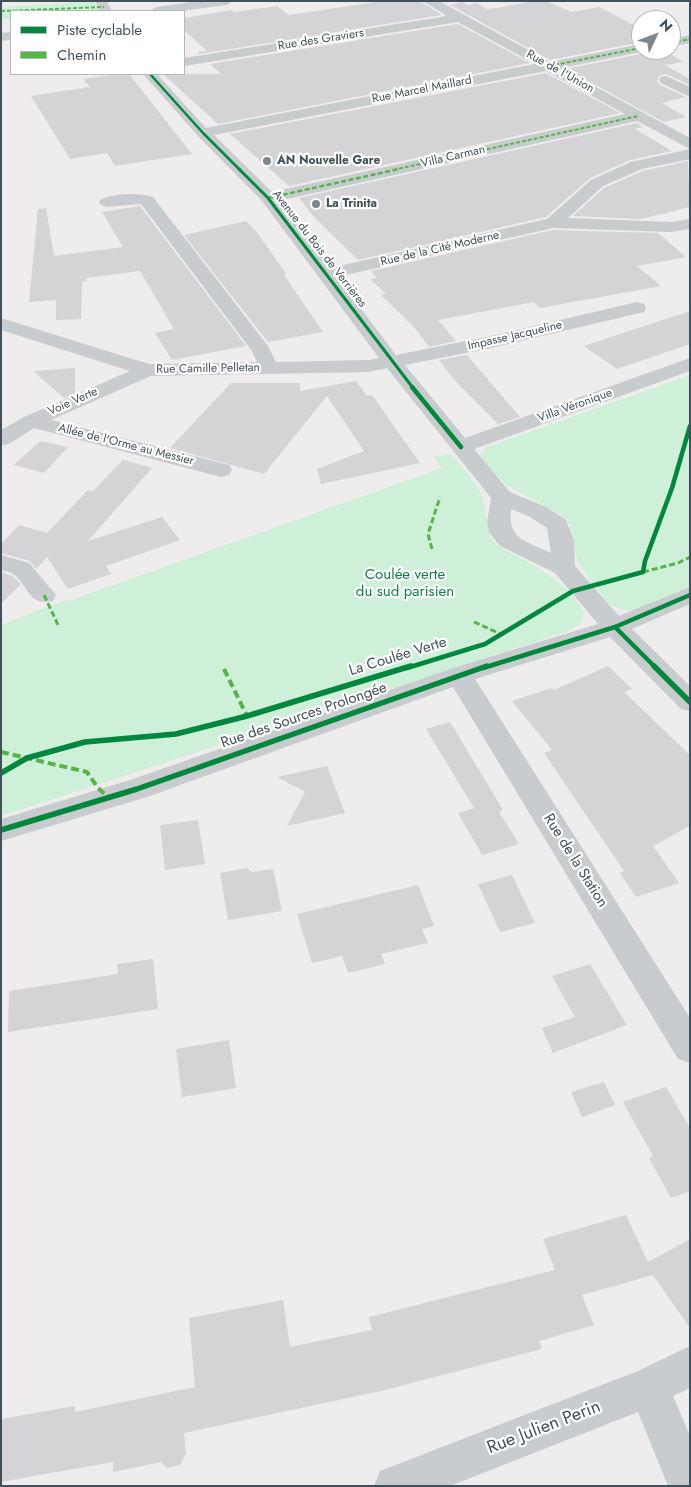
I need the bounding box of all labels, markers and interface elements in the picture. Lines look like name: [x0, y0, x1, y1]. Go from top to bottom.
legend: [10, 10, 185, 75]
north arrow: [631, 10, 681, 60]
text: N: [655, 15, 677, 36]
text: Piste cyclable: [57, 19, 142, 41]
street label: Rue des Graviers: [277, 26, 365, 54]
text: Chemin: [57, 44, 106, 66]
street label: Rue de l'Union: [524, 47, 596, 97]
street label: Rue Marcel Maillard: [371, 73, 473, 107]
street label: Villa Carman: [419, 143, 487, 171]
place label: AN Nouvelle Gare: [277, 154, 380, 168]
marker: AN Nouvelle Gare: [261, 155, 273, 167]
street label: Avenue du Bois de Verrières: [269, 188, 369, 310]
place label: La Trinita: [326, 197, 377, 211]
marker: La Trinita: [310, 198, 322, 210]
street label: Rue de la Cité Moderne: [379, 228, 501, 270]
street label: Impasse Jacqueline: [466, 318, 564, 354]
street label: Rue Camille Pelletan: [156, 361, 260, 377]
street label: Voie Verte: [46, 385, 100, 419]
street label: Villa Véronique: [536, 386, 614, 426]
street label: Allée de l'Orme au Messier: [57, 421, 195, 469]
park label: Coulée verte du sud parisien: [356, 566, 454, 601]
street label: La Coulée Verte: [347, 634, 449, 680]
street label: Rue des Sources Prolongée: [219, 679, 389, 753]
street label: Rue de la Station: [539, 811, 611, 911]
street label: Rue Julien Perin: [484, 1396, 604, 1460]

